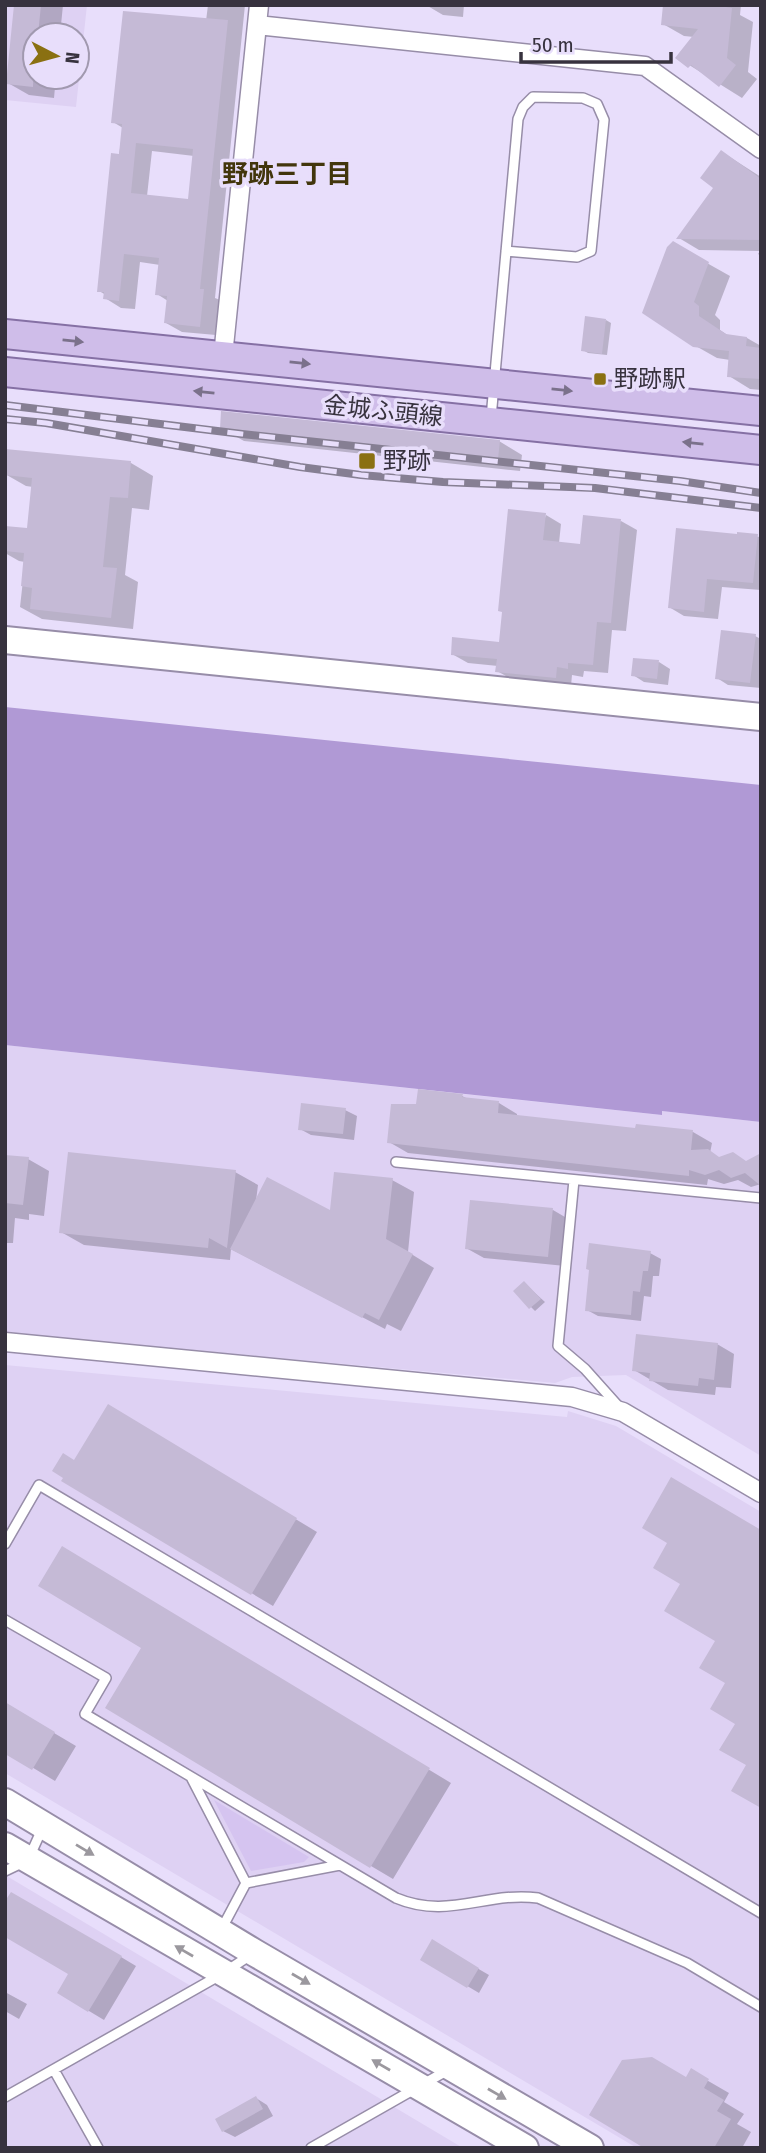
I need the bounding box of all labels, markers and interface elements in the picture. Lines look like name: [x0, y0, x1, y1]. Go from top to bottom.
north arrow: [21, 21, 91, 91]
scale bar: [521, 21, 672, 65]
text: 50 m: [532, 32, 574, 58]
text: N: [60, 51, 84, 65]
district label: 野跡三丁目: [222, 159, 352, 190]
one-way arrow: [62, 336, 84, 347]
one-way arrow: [289, 358, 311, 369]
place label: 野跡駅: [614, 365, 686, 393]
marker: 野跡駅: [592, 371, 608, 387]
one-way arrow: [552, 385, 574, 396]
one-way arrow: [193, 386, 215, 397]
street label: 金城ふ頭線: [322, 391, 444, 431]
one-way arrow: [682, 437, 704, 448]
place label: 野跡: [383, 447, 431, 475]
marker: 野跡: [357, 451, 377, 471]
one-way arrow: [75, 1844, 94, 1856]
one-way arrow: [174, 1945, 194, 1957]
one-way arrow: [291, 1973, 310, 1985]
one-way arrow: [371, 2059, 391, 2071]
one-way arrow: [488, 2088, 507, 2100]

